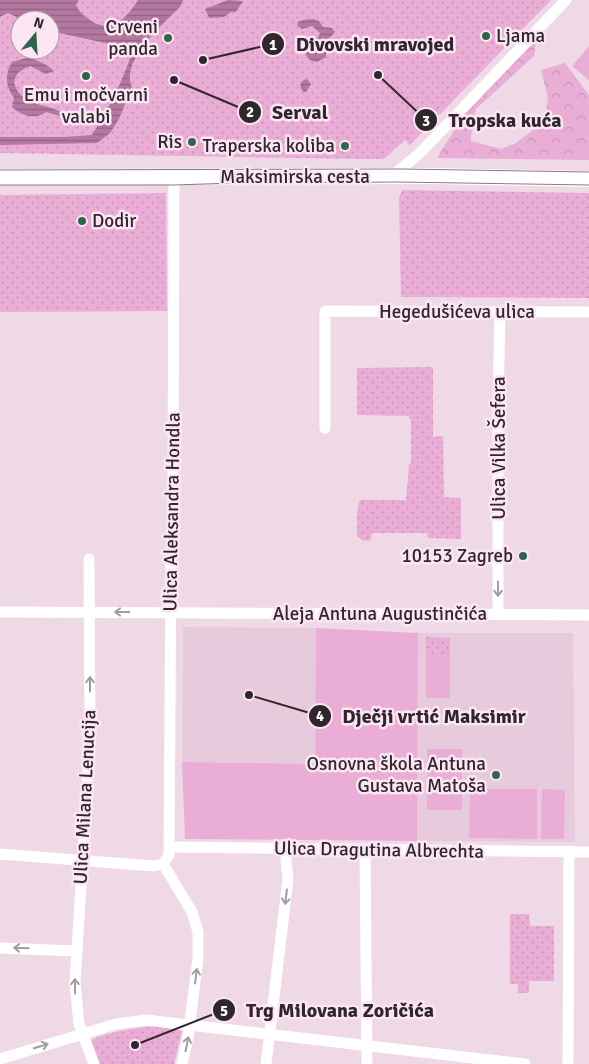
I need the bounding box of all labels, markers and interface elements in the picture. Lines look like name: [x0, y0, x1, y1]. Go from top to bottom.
north arrow: [10, 10, 60, 60]
text: N: [32, 14, 46, 33]
place label: Crveni panda: [106, 15, 158, 61]
place label: Ljama: [496, 24, 545, 48]
callout: Divovski mravojed: [261, 27, 464, 62]
marker: Ljama: [480, 30, 492, 42]
marker: Crveni panda: [162, 32, 174, 44]
text: Divovski mravojed: [296, 32, 455, 57]
text: 1: [269, 36, 277, 54]
marker: Emu i močvarni valabi: [80, 70, 92, 82]
place label: Emu i močvarni valabi: [24, 83, 148, 129]
callout: Serval: [238, 95, 338, 130]
text: Serval: [272, 100, 328, 125]
text: 2: [246, 103, 254, 121]
callout: Tropska kuća: [413, 103, 571, 138]
text: Tropska kuća: [449, 108, 561, 133]
text: 3: [422, 112, 430, 130]
place label: Ris: [157, 130, 182, 154]
place label: Traperska koliba: [203, 134, 335, 158]
marker: Ris: [186, 136, 198, 148]
marker: Traperska koliba: [339, 140, 351, 152]
street label: Maksimirska cesta: [220, 165, 370, 189]
place label: Dodir: [92, 209, 136, 233]
marker: Dodir: [76, 215, 88, 227]
street label: Hegedušićeva ulica: [379, 300, 535, 324]
street label: Ulica Vilka Šefera: [486, 376, 511, 520]
street label: Ulica Aleksandra Hondla: [158, 412, 186, 612]
place label: 10153 Zagreb: [401, 544, 513, 568]
marker: 10153 Zagreb: [517, 550, 529, 562]
one-way arrow: [493, 580, 503, 596]
street label: Aleja Antuna Augustinčića: [273, 602, 487, 626]
one-way arrow: [114, 607, 130, 617]
one-way arrow: [85, 676, 95, 692]
callout: Dječji vrtić Maksimir: [307, 699, 536, 734]
text: Dječji vrtić Maksimir: [342, 704, 526, 729]
text: 4: [316, 707, 324, 725]
street label: Ulica Milana Lenucija: [68, 709, 102, 885]
place label: Osnovna škola Antuna Gustava Matoša: [307, 752, 486, 798]
marker: Osnovna škola Antuna Gustava Matoša: [490, 769, 502, 781]
street label: Ulica Dragutina Albrechta: [274, 836, 484, 864]
one-way arrow: [281, 889, 291, 905]
one-way arrow: [13, 944, 29, 953]
one-way arrow: [191, 968, 201, 984]
one-way arrow: [71, 978, 80, 994]
callout: Trg Milovana Zoričića: [211, 993, 444, 1028]
text: Trg Milovana Zoričića: [246, 998, 434, 1023]
text: 5: [220, 1002, 228, 1020]
one-way arrow: [182, 1037, 192, 1053]
one-way arrow: [33, 1041, 49, 1051]

